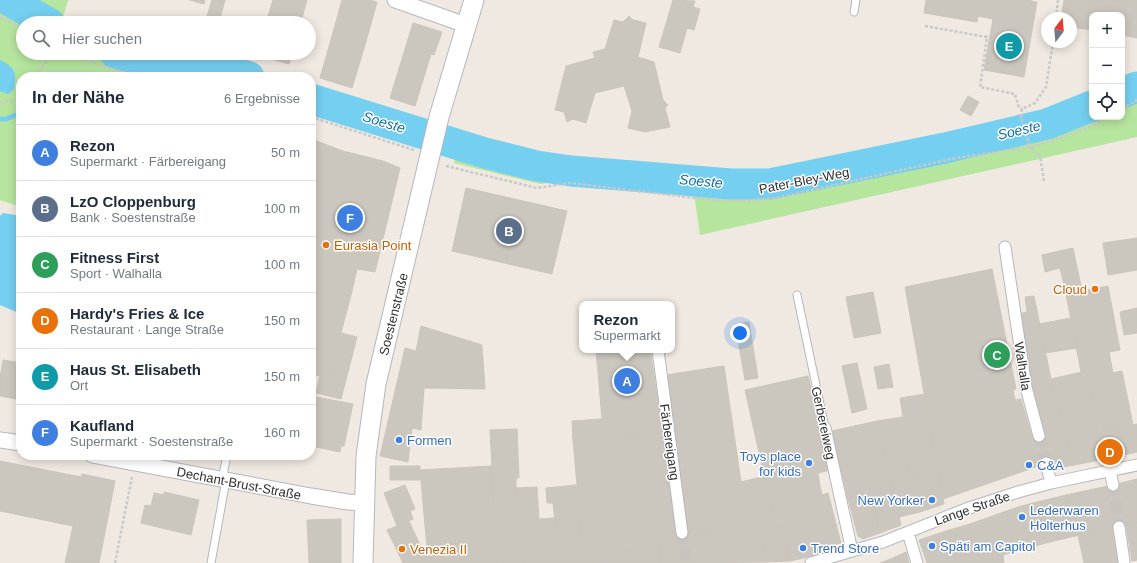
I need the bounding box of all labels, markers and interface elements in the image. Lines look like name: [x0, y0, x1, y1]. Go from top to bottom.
north arrow: [1041, 12, 1077, 48]
map controls: [1089, 12, 1125, 120]
button: +: [1089, 12, 1125, 48]
search box: [16, 16, 316, 60]
icon: search: [30, 27, 52, 49]
text: Hier suchen: [62, 30, 142, 47]
pin: E: [996, 31, 1022, 61]
button: −: [1089, 48, 1125, 84]
button: locate: [1089, 84, 1125, 120]
text: In der Nähe: [32, 88, 125, 107]
text: 6 Ergebnisse: [224, 91, 300, 106]
water label: Soeste: [361, 108, 407, 136]
water label: Soeste: [996, 117, 1042, 143]
text: Rezon: [70, 137, 115, 154]
text: A: [40, 145, 50, 160]
text: 50 m: [271, 145, 300, 160]
text: Supermarkt · Färbereigang: [70, 154, 226, 169]
street label: Pater-Bley-Weg: [758, 164, 850, 197]
water label: Soeste: [679, 171, 724, 191]
text: LzO Cloppenburg: [70, 193, 196, 210]
text: B: [40, 201, 50, 216]
text: 100 m: [264, 201, 300, 216]
pin: F: [337, 203, 363, 233]
text: Bank · Soestenstraße: [70, 210, 196, 225]
pin: B: [496, 216, 522, 246]
place label: Eurasia Point: [334, 238, 412, 253]
marker: Eurasia Point: [321, 240, 331, 250]
text: Fitness First: [70, 249, 159, 266]
text: C: [40, 257, 50, 272]
text: 100 m: [264, 257, 300, 272]
text: Sport · Walhalla: [70, 266, 162, 281]
street label: Soestenstraße: [376, 271, 411, 357]
place label: Cloud: [1053, 282, 1087, 297]
marker: Cloud: [1090, 284, 1100, 294]
popup: [579, 301, 675, 353]
text: Hardy's Fries & Ice: [70, 305, 204, 322]
text: Rezon: [593, 311, 638, 328]
text: D: [40, 313, 50, 328]
text: 150 m: [264, 313, 300, 328]
text: Restaurant · Lange Straße: [70, 322, 224, 337]
your location: [730, 323, 750, 343]
text: Supermarkt: [593, 328, 661, 343]
pin: C: [984, 340, 1010, 370]
street label: Walhalla: [1011, 341, 1034, 392]
text: Haus St. Elisabeth: [70, 361, 201, 378]
pin: A: [614, 366, 640, 396]
text: E: [41, 369, 49, 384]
text: 150 m: [264, 369, 300, 384]
text: Ort: [70, 378, 88, 393]
street label: Gerbereiweg: [808, 385, 839, 461]
street label: Färbereigang: [657, 403, 682, 481]
text: Kaufland: [70, 417, 134, 434]
text: F: [41, 425, 49, 440]
text: 160 m: [264, 425, 300, 440]
place label: Formen: [407, 433, 452, 448]
text: Supermarkt · Soestenstraße: [70, 434, 233, 449]
marker: Formen: [394, 435, 404, 445]
pin: D: [1097, 437, 1123, 467]
place label: Toys place for kids: [740, 449, 801, 479]
marker: Toys place for kids: [804, 458, 814, 468]
place label: C&A: [1037, 458, 1064, 473]
marker: C&A: [1024, 460, 1034, 470]
street label: Dechant-Brust-Straße: [175, 464, 302, 503]
street label: Lange Straße: [932, 489, 1012, 528]
place label: New Yorker: [858, 493, 925, 508]
marker: New Yorker: [927, 495, 937, 505]
place label: Lederwaren Holterhus: [1030, 503, 1099, 533]
marker: Lederwaren Holterhus: [1017, 512, 1027, 522]
place label: Späti am Capitol: [940, 539, 1035, 554]
place label: Trend Store: [811, 541, 879, 556]
marker: Späti am Capitol: [927, 541, 937, 551]
place label: Venezia II: [410, 542, 467, 557]
marker: Trend Store: [798, 543, 808, 553]
marker: Venezia II: [397, 544, 407, 554]

